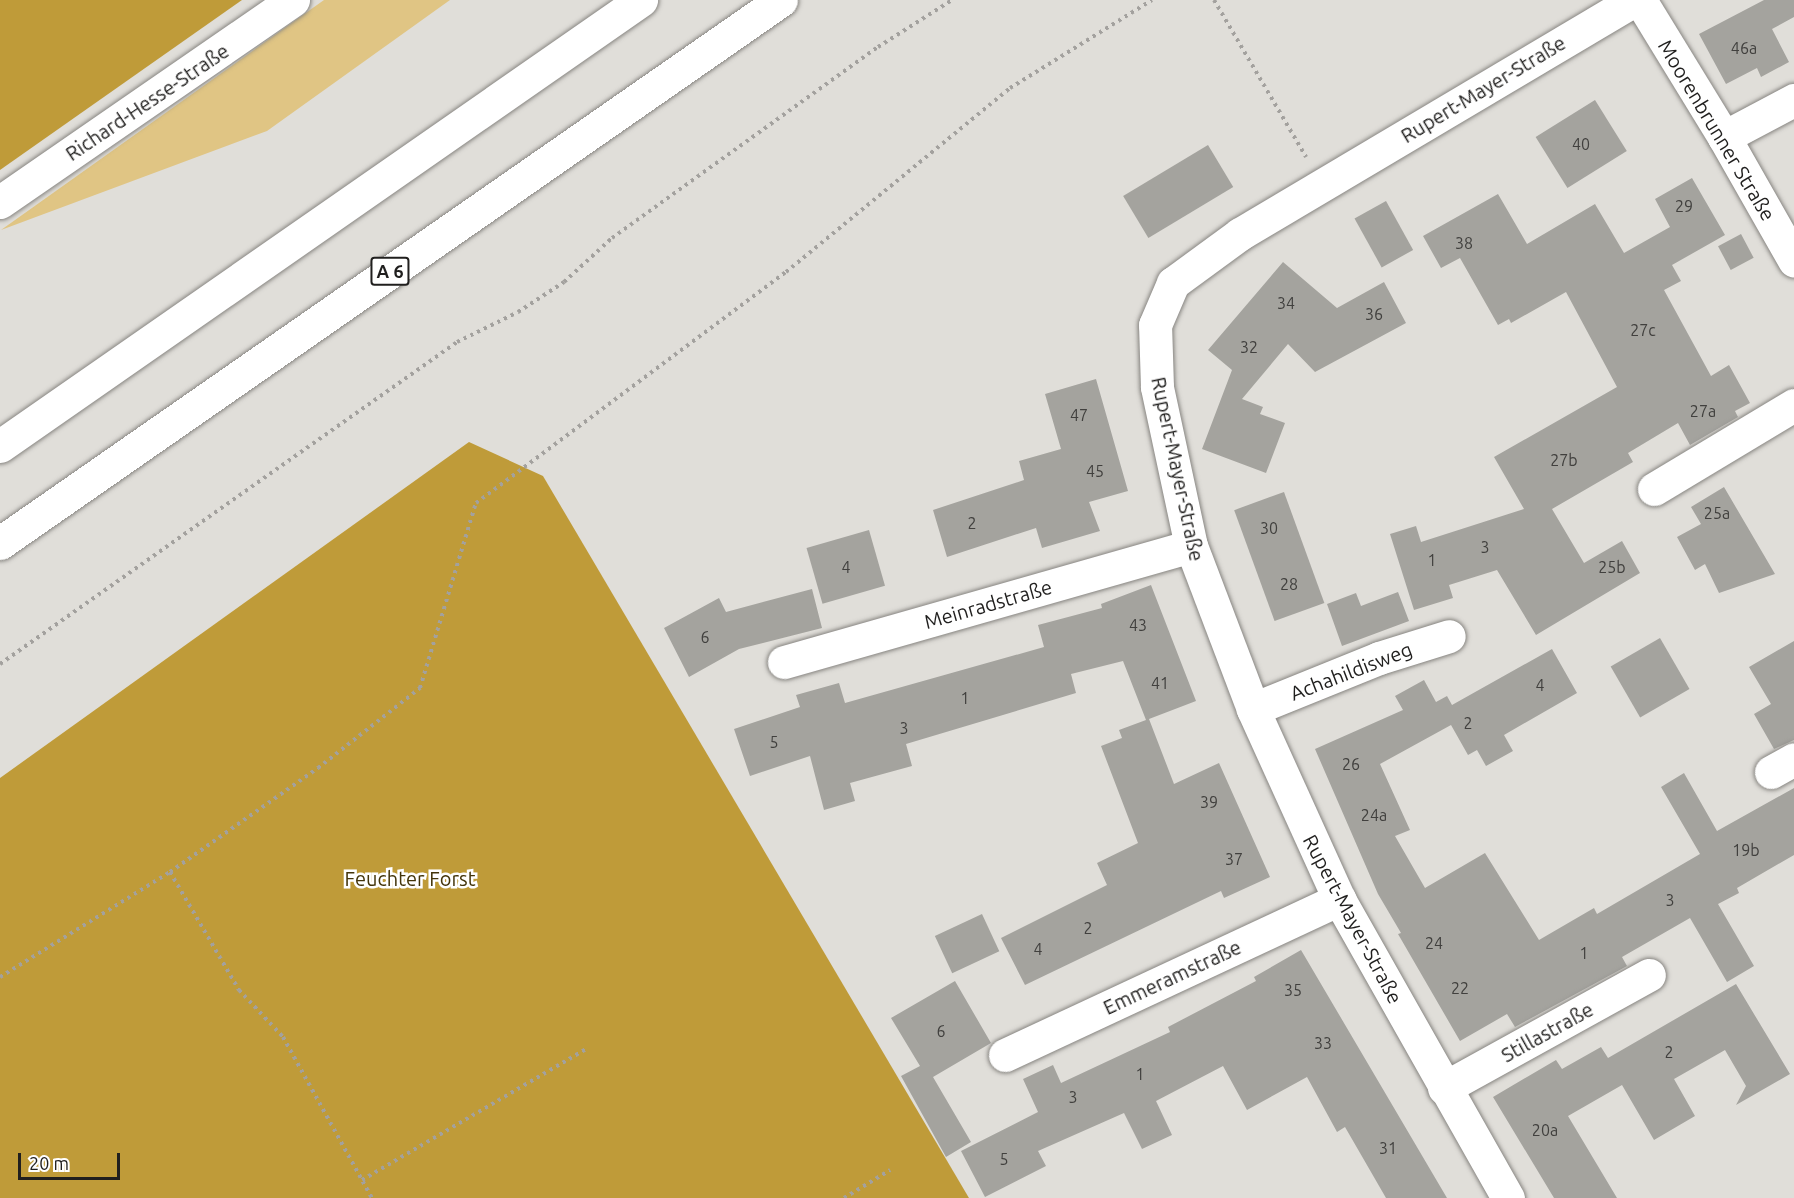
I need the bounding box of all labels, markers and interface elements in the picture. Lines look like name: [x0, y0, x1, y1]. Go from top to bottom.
street label: Rupert-Mayer-Straße: [1396, 30, 1570, 148]
street label: Moorenbrunner Straße: [1653, 35, 1781, 225]
street label: Richard-Hesse-Straße: [61, 38, 233, 166]
house number: 46a: [1731, 38, 1757, 58]
house number: 40: [1572, 134, 1590, 154]
house number: 29: [1675, 196, 1693, 216]
house number: 38: [1455, 233, 1473, 253]
road number: A 6: [369, 256, 411, 286]
house number: 34: [1277, 293, 1295, 313]
house number: 36: [1365, 304, 1383, 324]
house number: 27c: [1630, 320, 1656, 340]
house number: 32: [1240, 337, 1258, 357]
street label: Rupert-Mayer-Straße: [1147, 375, 1209, 563]
house number: 27a: [1690, 401, 1716, 421]
house number: 47: [1070, 405, 1088, 425]
house number: 27b: [1550, 450, 1578, 470]
house number: 45: [1086, 461, 1104, 481]
house number: 25a: [1704, 503, 1730, 523]
house number: 2: [967, 513, 977, 533]
house number: 30: [1260, 518, 1278, 538]
house number: 3: [1480, 537, 1490, 557]
house number: 1: [1427, 550, 1437, 570]
house number: 4: [841, 557, 851, 577]
house number: 25b: [1598, 557, 1626, 577]
street label: Meinradstraße: [921, 574, 1055, 634]
house number: 28: [1280, 574, 1298, 594]
house number: 43: [1129, 615, 1147, 635]
house number: 6: [700, 627, 710, 647]
street label: Achahildisweg: [1287, 637, 1415, 705]
house number: 41: [1151, 673, 1169, 693]
house number: 4: [1535, 675, 1545, 695]
house number: 1: [960, 688, 970, 708]
house number: 2: [1463, 713, 1473, 733]
house number: 3: [899, 718, 909, 738]
house number: 5: [769, 732, 779, 752]
house number: 26: [1342, 754, 1360, 774]
house number: 39: [1200, 792, 1218, 812]
house number: 24a: [1361, 805, 1387, 825]
street label: Rupert-Mayer-Straße: [1298, 830, 1408, 1008]
house number: 19b: [1732, 840, 1760, 860]
house number: 37: [1225, 849, 1243, 869]
park label: Feuchter Forst: [344, 866, 476, 890]
house number: 3: [1665, 890, 1675, 910]
house number: 2: [1083, 918, 1093, 938]
house number: 24: [1425, 933, 1443, 953]
street label: Emmeramstraße: [1099, 935, 1245, 1019]
house number: 4: [1033, 939, 1043, 959]
house number: 1: [1579, 943, 1589, 963]
house number: 22: [1451, 978, 1469, 998]
house number: 35: [1284, 980, 1302, 1000]
street label: Stillastraße: [1497, 997, 1597, 1067]
house number: 6: [936, 1021, 946, 1041]
house number: 33: [1314, 1033, 1332, 1053]
house number: 2: [1664, 1042, 1674, 1062]
house number: 1: [1135, 1064, 1145, 1084]
house number: 3: [1068, 1087, 1078, 1107]
house number: 20a: [1532, 1120, 1558, 1140]
house number: 31: [1379, 1138, 1397, 1158]
scale bar: [21, 1141, 123, 1179]
house number: 5: [999, 1149, 1009, 1169]
text: 20 m: [29, 1153, 69, 1173]

